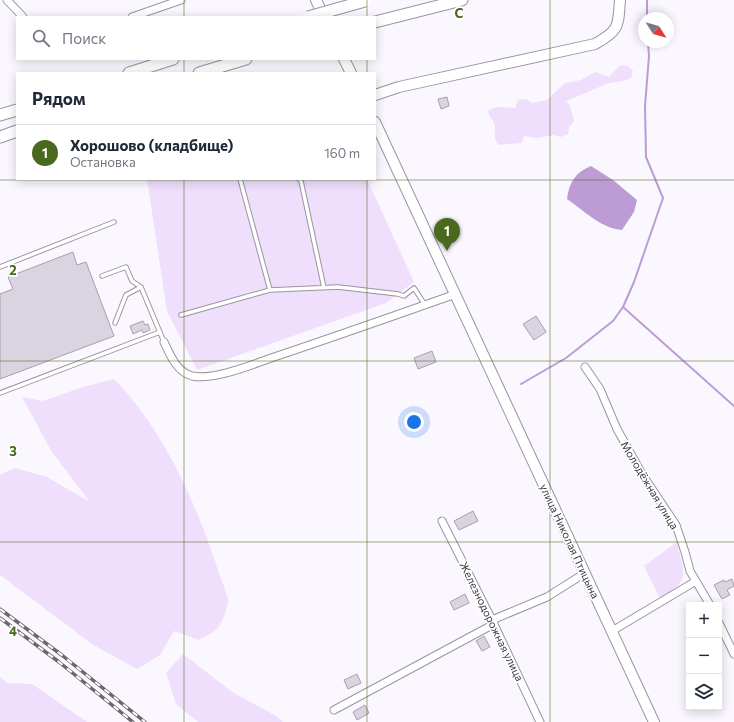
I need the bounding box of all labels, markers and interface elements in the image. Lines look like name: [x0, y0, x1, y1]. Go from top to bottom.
text: C: [455, 5, 464, 21]
north arrow: [638, 12, 674, 48]
search box: [16, 16, 376, 60]
icon: search: [30, 27, 52, 49]
text: Поиск: [62, 29, 106, 47]
text: Рядом: [32, 88, 86, 109]
text: Хорошово (кладбище): [70, 136, 234, 154]
text: 1: [42, 145, 48, 161]
text: 160 m: [324, 145, 360, 161]
text: Остановка: [70, 154, 136, 170]
pin: 1: [434, 218, 460, 251]
text: 2: [9, 262, 17, 278]
your location: [404, 412, 424, 432]
street label: Молодёжная улица: [618, 438, 682, 532]
text: 3: [9, 443, 17, 459]
street label: улица Николая Птицына: [538, 482, 602, 600]
street label: Железнодорожная улица: [457, 559, 527, 683]
map controls: [686, 602, 722, 710]
button: +: [686, 602, 722, 638]
text: 4: [9, 623, 17, 639]
button: −: [686, 638, 722, 674]
button: layers: [686, 674, 722, 710]

